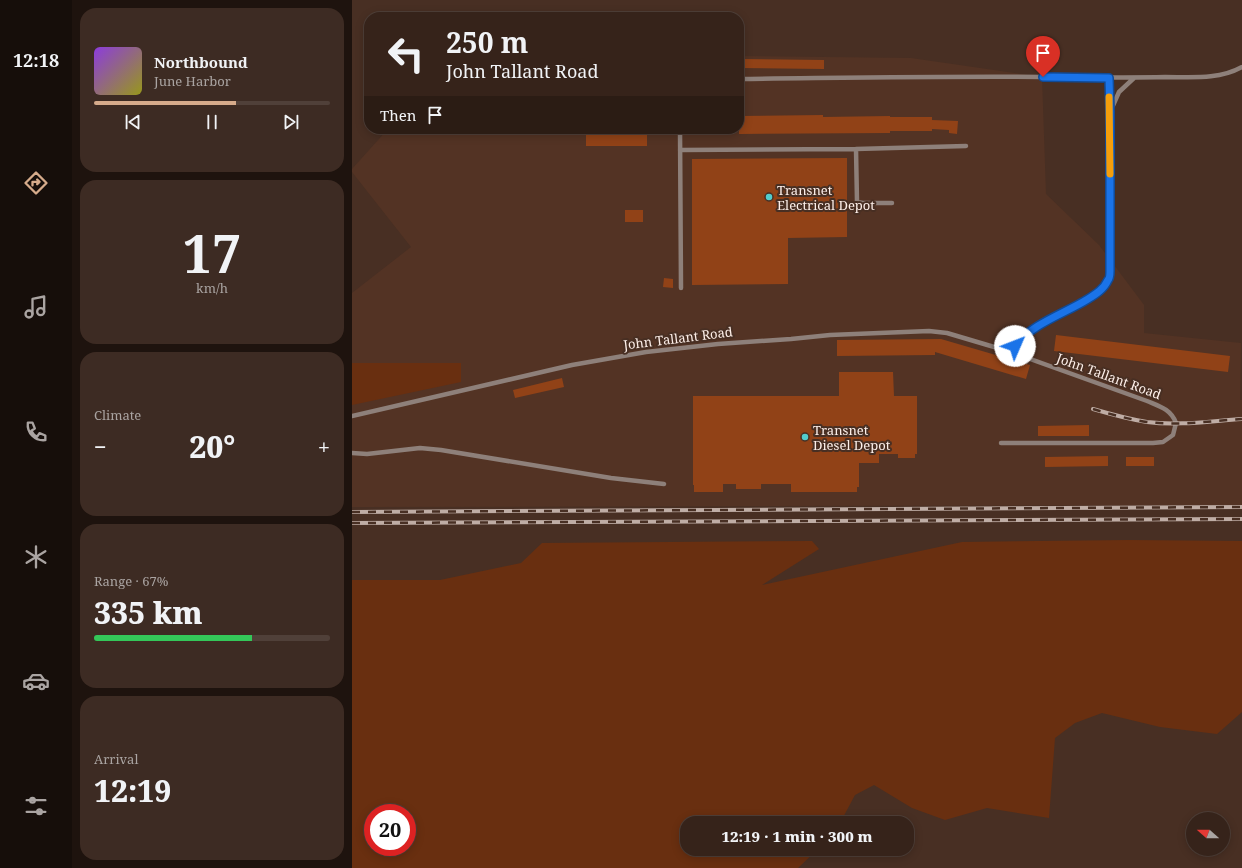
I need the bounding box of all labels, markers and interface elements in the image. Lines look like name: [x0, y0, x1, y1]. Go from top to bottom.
text: 250 m: [446, 23, 528, 61]
icon: left: [380, 28, 432, 80]
pin: [1026, 36, 1060, 77]
icon: arrive: [1032, 42, 1054, 64]
text: 12:18: [13, 48, 59, 72]
text: Northbound: [154, 52, 248, 72]
text: John Tallant Road: [446, 59, 598, 83]
text: June Harbor: [154, 72, 231, 90]
icon: arrive: [424, 104, 446, 126]
text: Then: [380, 105, 416, 125]
icon: previous: [122, 111, 144, 133]
icon: pause: [201, 111, 223, 133]
icon: next: [280, 111, 302, 133]
icon: directions: [22, 169, 50, 197]
place label: Transnet Electrical Depot: [777, 181, 875, 214]
marker: Transnet Electrical Depot: [764, 192, 774, 202]
text: 17: [183, 217, 241, 288]
text: km/h: [196, 279, 228, 297]
icon: music: [22, 293, 50, 321]
street label: John Tallant Road: [621, 322, 734, 354]
position arrow: [994, 325, 1036, 367]
street label: John Tallant Road: [1053, 348, 1164, 403]
text: Climate: [94, 406, 141, 424]
icon: phone: [22, 418, 50, 446]
place label: Transnet Diesel Depot: [813, 421, 891, 454]
text: 20°: [189, 426, 235, 467]
text: −: [94, 431, 107, 461]
text: +: [318, 431, 330, 461]
marker: Transnet Diesel Depot: [800, 432, 810, 442]
icon: climate: [22, 543, 50, 571]
text: Range · 67%: [94, 572, 168, 590]
text: 335 km: [94, 592, 203, 633]
icon: car: [22, 667, 50, 695]
text: Arrival: [94, 750, 138, 768]
text: 12:19: [94, 770, 171, 811]
icon: filters: [22, 792, 50, 820]
speed limit sign: 20: [364, 804, 416, 856]
north arrow: [1186, 812, 1230, 856]
map controls: [1186, 812, 1230, 856]
text: 12:19 · 1 min · 300 m: [721, 826, 873, 846]

